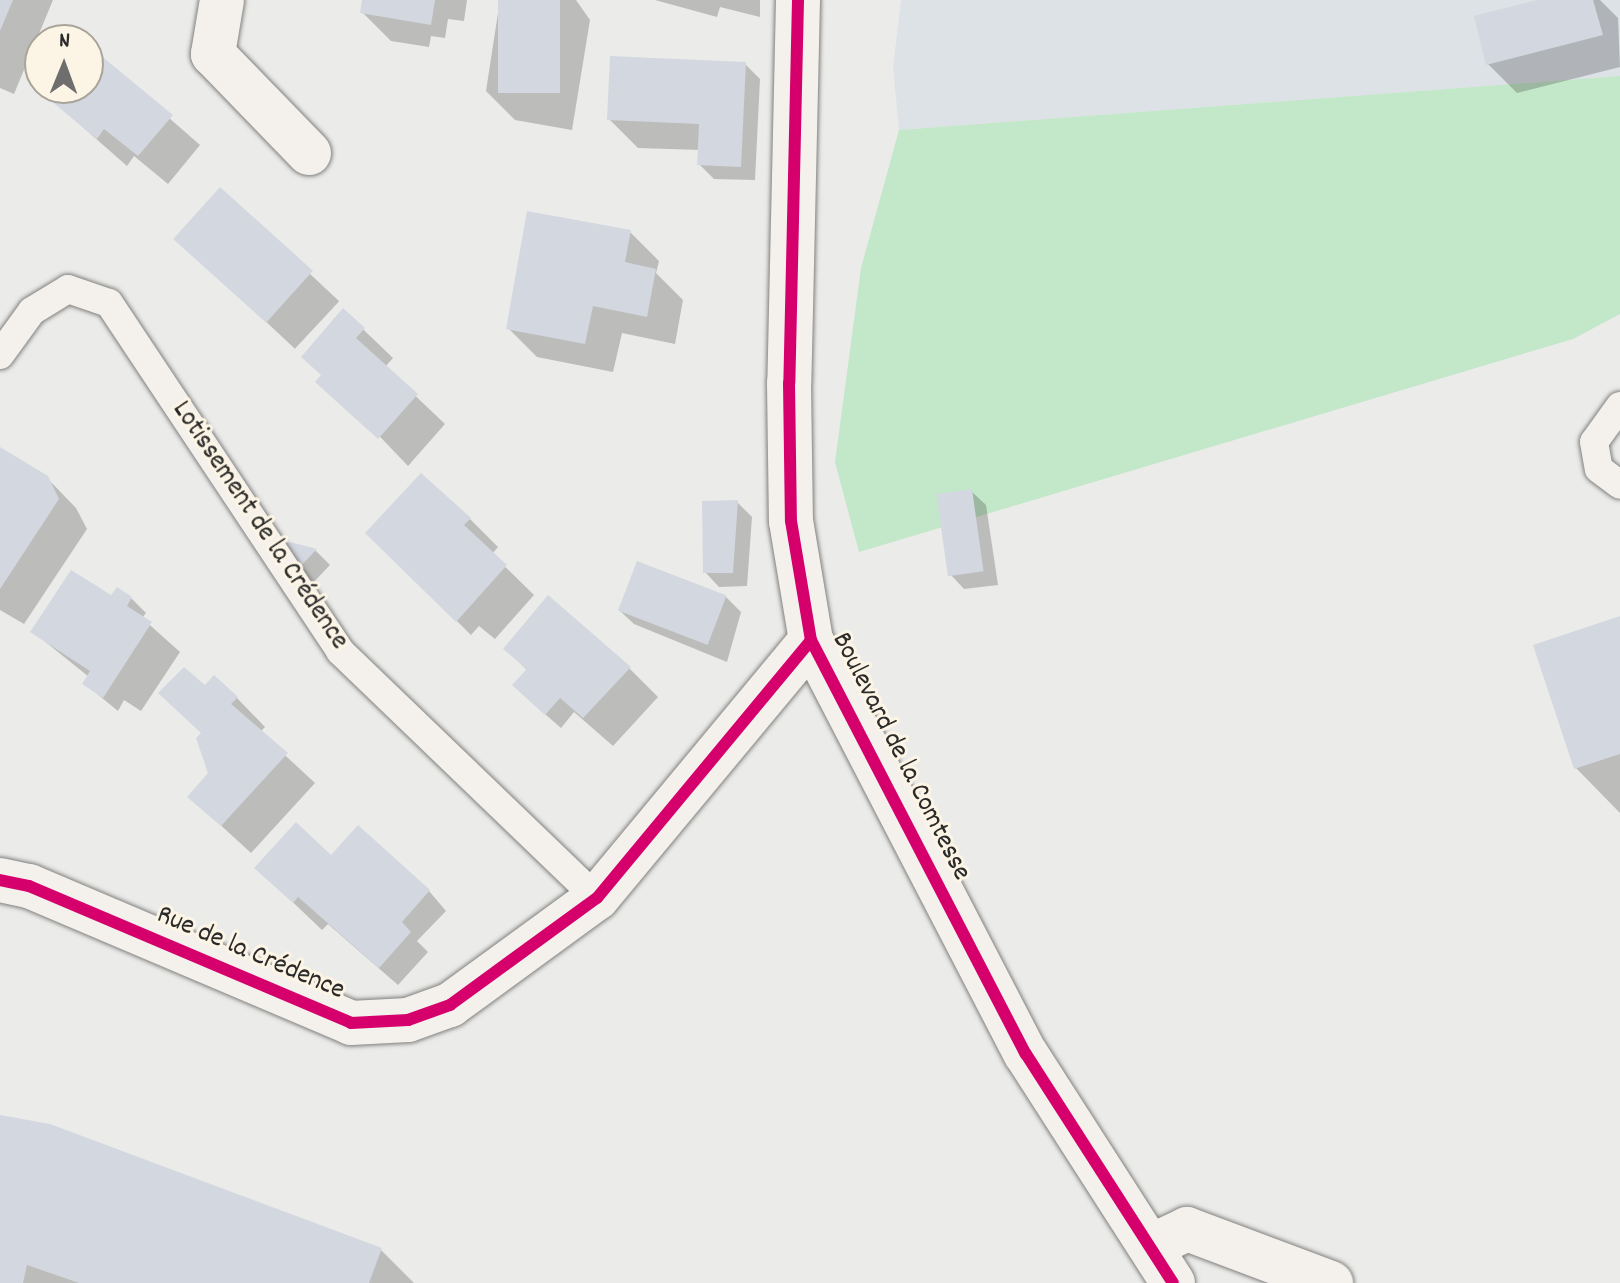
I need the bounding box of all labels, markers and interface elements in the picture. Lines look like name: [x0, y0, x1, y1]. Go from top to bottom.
north arrow: [24, 24, 104, 104]
text: N: [59, 26, 70, 57]
street label: Lotissement de la Crédence: [163, 395, 355, 657]
street label: Boulevard de la Comtesse: [823, 627, 977, 887]
street label: Rue de la Crédence: [151, 899, 349, 1009]

